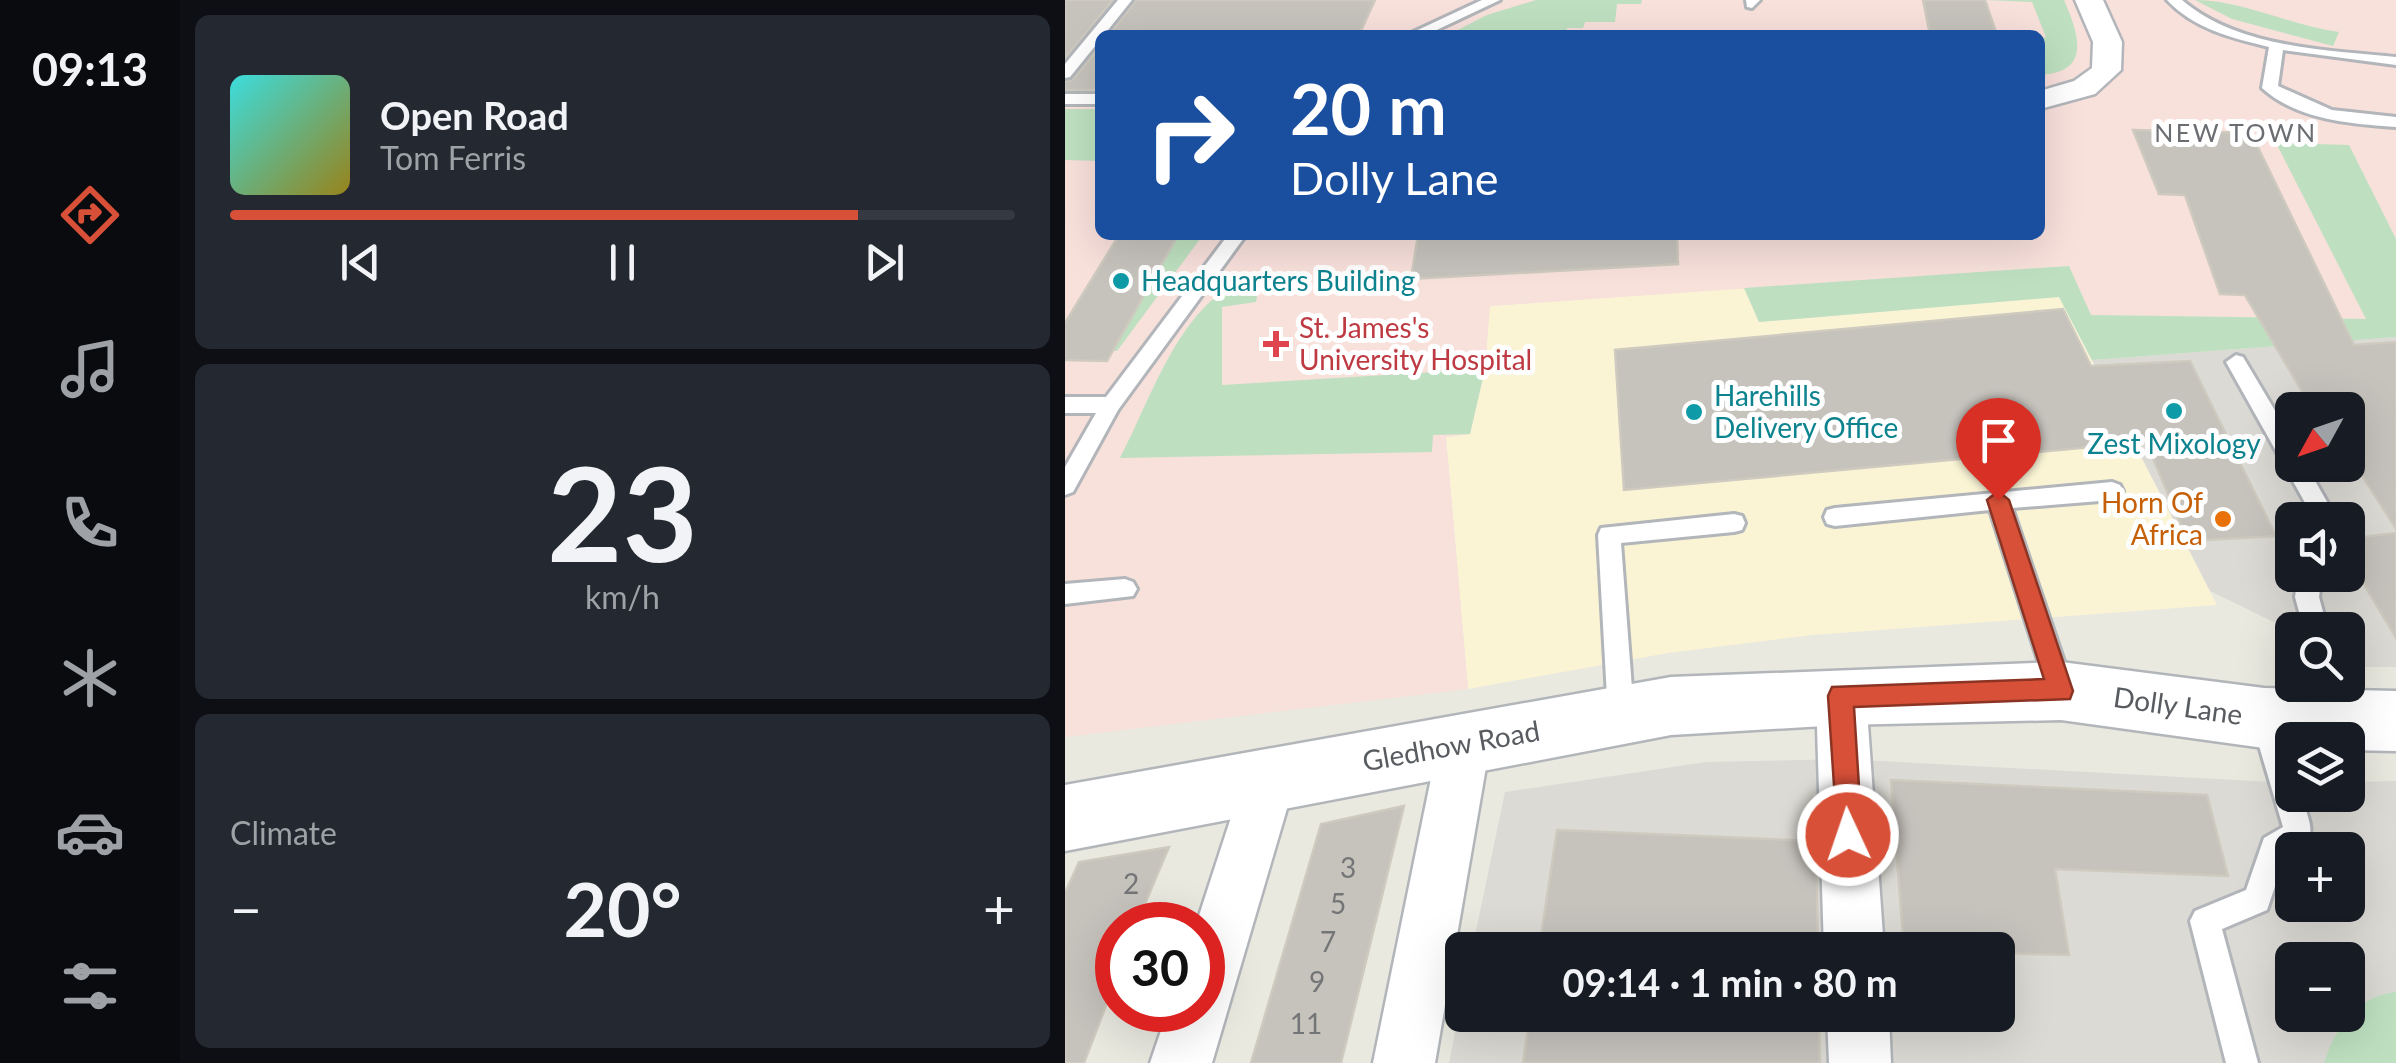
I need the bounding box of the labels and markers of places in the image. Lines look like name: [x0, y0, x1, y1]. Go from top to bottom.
place label: Headquarters Building: [1141, 263, 1415, 297]
marker: Headquarters Building: [1110, 270, 1132, 292]
place label: St. James's University Hospital: [1299, 310, 1532, 376]
marker: St. James's University Hospital: [1263, 331, 1289, 357]
place label: Harehills Delivery Office: [1714, 378, 1898, 444]
pin: [1956, 398, 2041, 501]
marker: Zest Mixology: [2163, 400, 2185, 422]
marker: Harehills Delivery Office: [1683, 401, 1705, 423]
place label: Zest Mixology: [2087, 426, 2261, 460]
place label: Horn Of Africa: [2101, 485, 2203, 551]
marker: Horn Of Africa: [2212, 508, 2234, 530]

